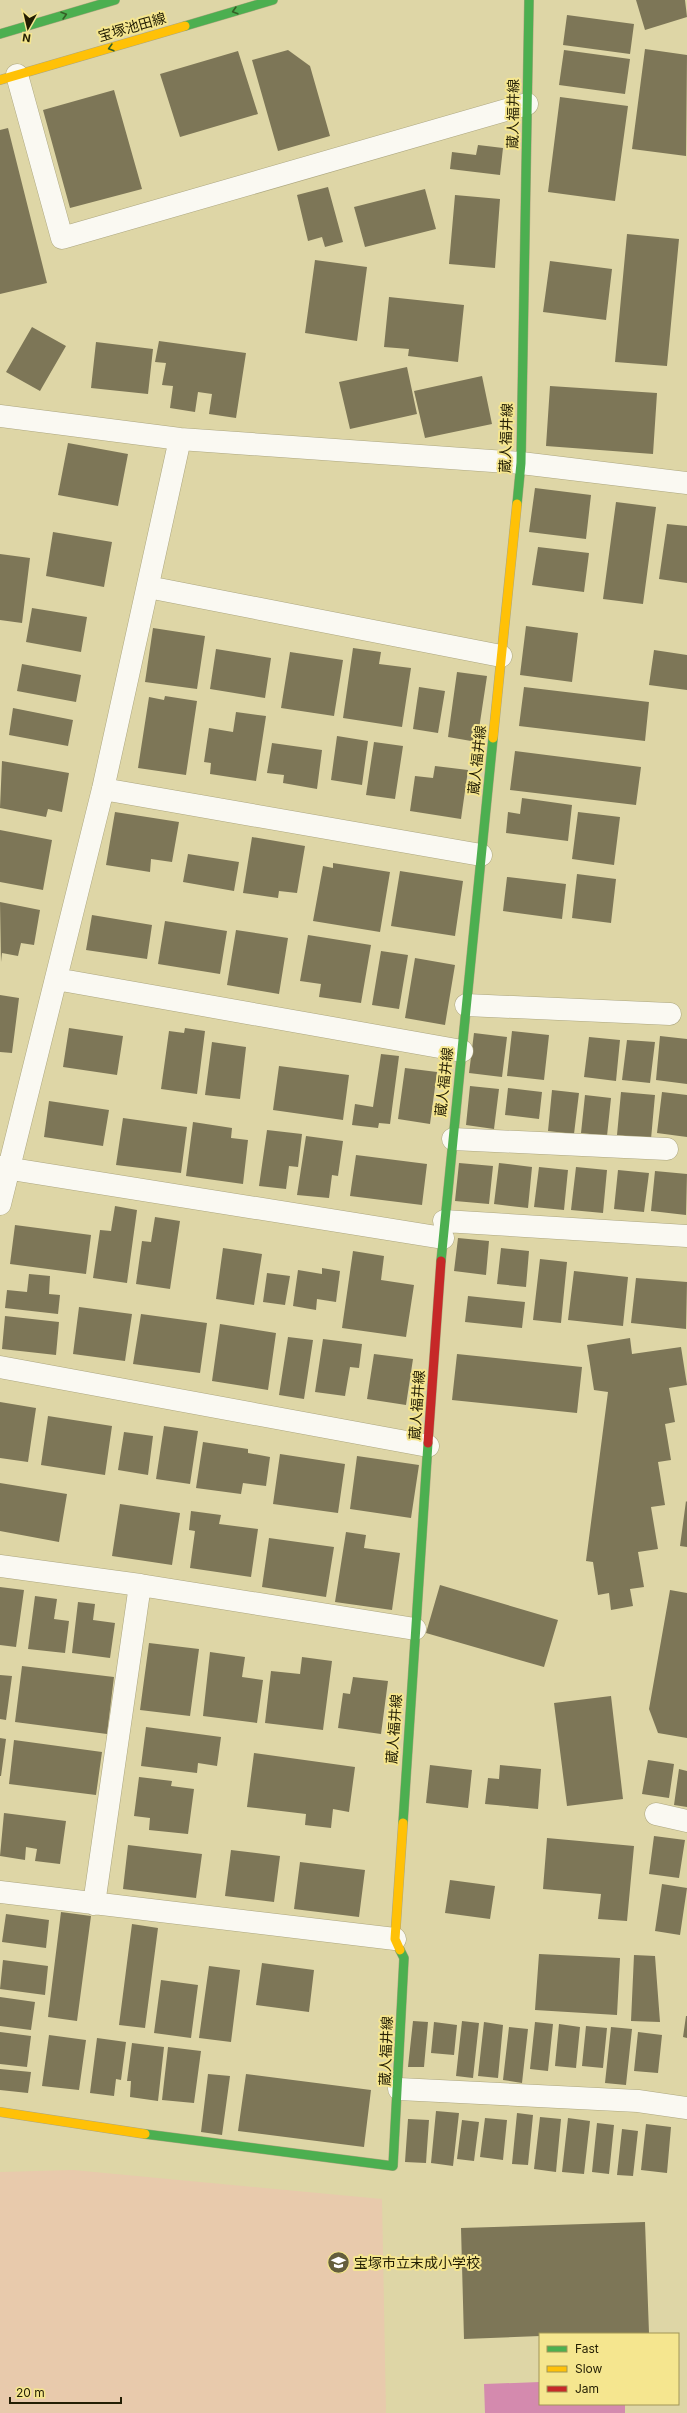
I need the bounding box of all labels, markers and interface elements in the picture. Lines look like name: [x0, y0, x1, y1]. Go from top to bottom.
one-way arrow: [232, 6, 239, 15]
north arrow: [8, 8, 48, 48]
street label: 宝塚池田線: [96, 9, 168, 44]
one-way arrow: [61, 11, 68, 20]
text: N: [21, 30, 32, 45]
one-way arrow: [107, 43, 114, 51]
street label: 蔵人福井線: [503, 79, 522, 149]
street label: 蔵人福井線: [496, 403, 515, 473]
street label: 蔵人福井線: [464, 724, 489, 796]
street label: 蔵人福井線: [431, 1046, 456, 1118]
street label: 蔵人福井線: [406, 1369, 427, 1440]
street label: 蔵人福井線: [383, 1693, 404, 1764]
street label: 蔵人福井線: [376, 2016, 395, 2086]
school or university icon: 宝塚市立末成小学校: [326, 2250, 352, 2276]
place label: 宝塚市立末成小学校: [354, 2254, 480, 2271]
legend: [539, 2333, 679, 2405]
text: Fast: [575, 2341, 599, 2356]
text: Slow: [575, 2361, 603, 2376]
scale bar: [10, 2379, 121, 2405]
text: Jam: [575, 2381, 599, 2396]
text: 20 m: [16, 2385, 45, 2400]

